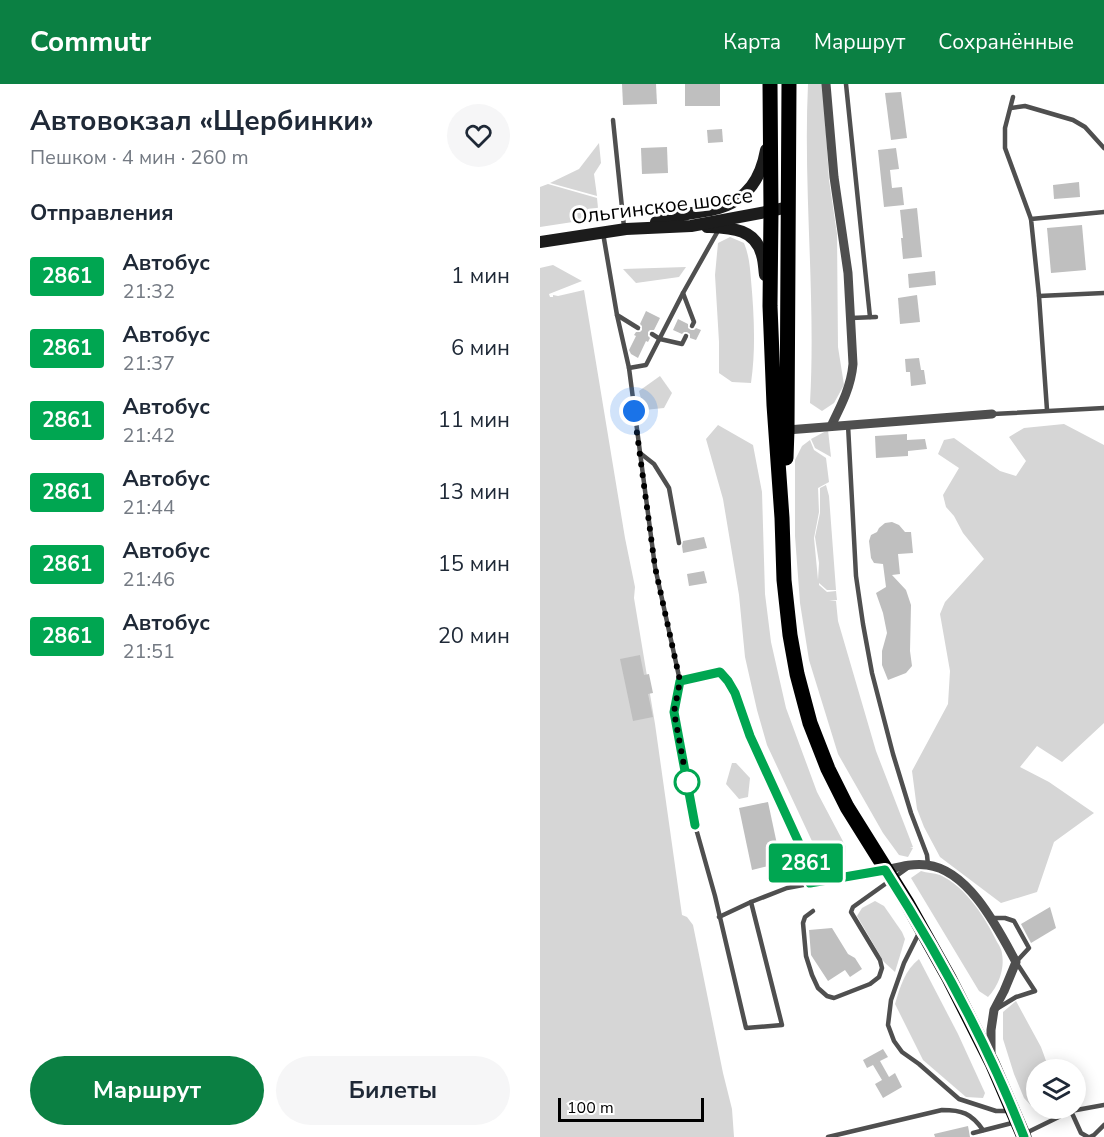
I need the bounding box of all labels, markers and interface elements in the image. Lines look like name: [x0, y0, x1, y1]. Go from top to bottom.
text: Commutr: [30, 23, 151, 61]
text: Карта: [723, 28, 781, 56]
text: Маршрут: [814, 28, 905, 56]
text: Сохранённые: [938, 28, 1074, 56]
text: Автовокзал «Щербинки»: [30, 102, 374, 140]
button: heart: [447, 104, 510, 167]
text: Пешком · 4 мин · 260 m: [30, 144, 249, 171]
street label: Ольгинское шоссе: [570, 181, 754, 231]
text: Отправления: [30, 198, 174, 228]
text: Автобус: [122, 248, 210, 278]
text: 1 мин: [451, 261, 510, 291]
text: 2861: [42, 262, 92, 290]
text: 21:32: [122, 278, 175, 305]
text: Автобус: [122, 320, 210, 350]
text: 6 мин: [451, 333, 510, 363]
text: 2861: [42, 334, 92, 362]
text: 21:37: [122, 350, 175, 377]
text: Автобус: [122, 392, 210, 422]
your location: [619, 396, 649, 426]
text: 11 мин: [438, 405, 510, 435]
text: 2861: [42, 406, 92, 434]
text: 21:42: [122, 422, 175, 449]
text: Автобус: [122, 464, 210, 494]
text: 13 мин: [438, 477, 510, 507]
text: 2861: [42, 478, 92, 506]
text: 21:44: [122, 494, 175, 521]
text: Автобус: [122, 536, 210, 566]
text: 15 мин: [438, 549, 510, 579]
text: 2861: [42, 550, 92, 578]
text: 21:46: [122, 566, 175, 593]
text: Автобус: [122, 608, 210, 638]
text: 20 мин: [438, 621, 510, 651]
text: 2861: [42, 622, 92, 650]
text: 21:51: [122, 638, 175, 665]
unlabelled marker: [674, 769, 700, 795]
line badge: 2861: [764, 844, 848, 882]
text: 2861: [781, 849, 831, 877]
button: Маршрут: [30, 1056, 264, 1125]
button: Билеты: [276, 1056, 510, 1125]
map controls: [1026, 1059, 1086, 1119]
button: layers: [1026, 1059, 1086, 1119]
scale bar: [558, 1095, 704, 1122]
text: 100 m: [567, 1097, 614, 1119]

